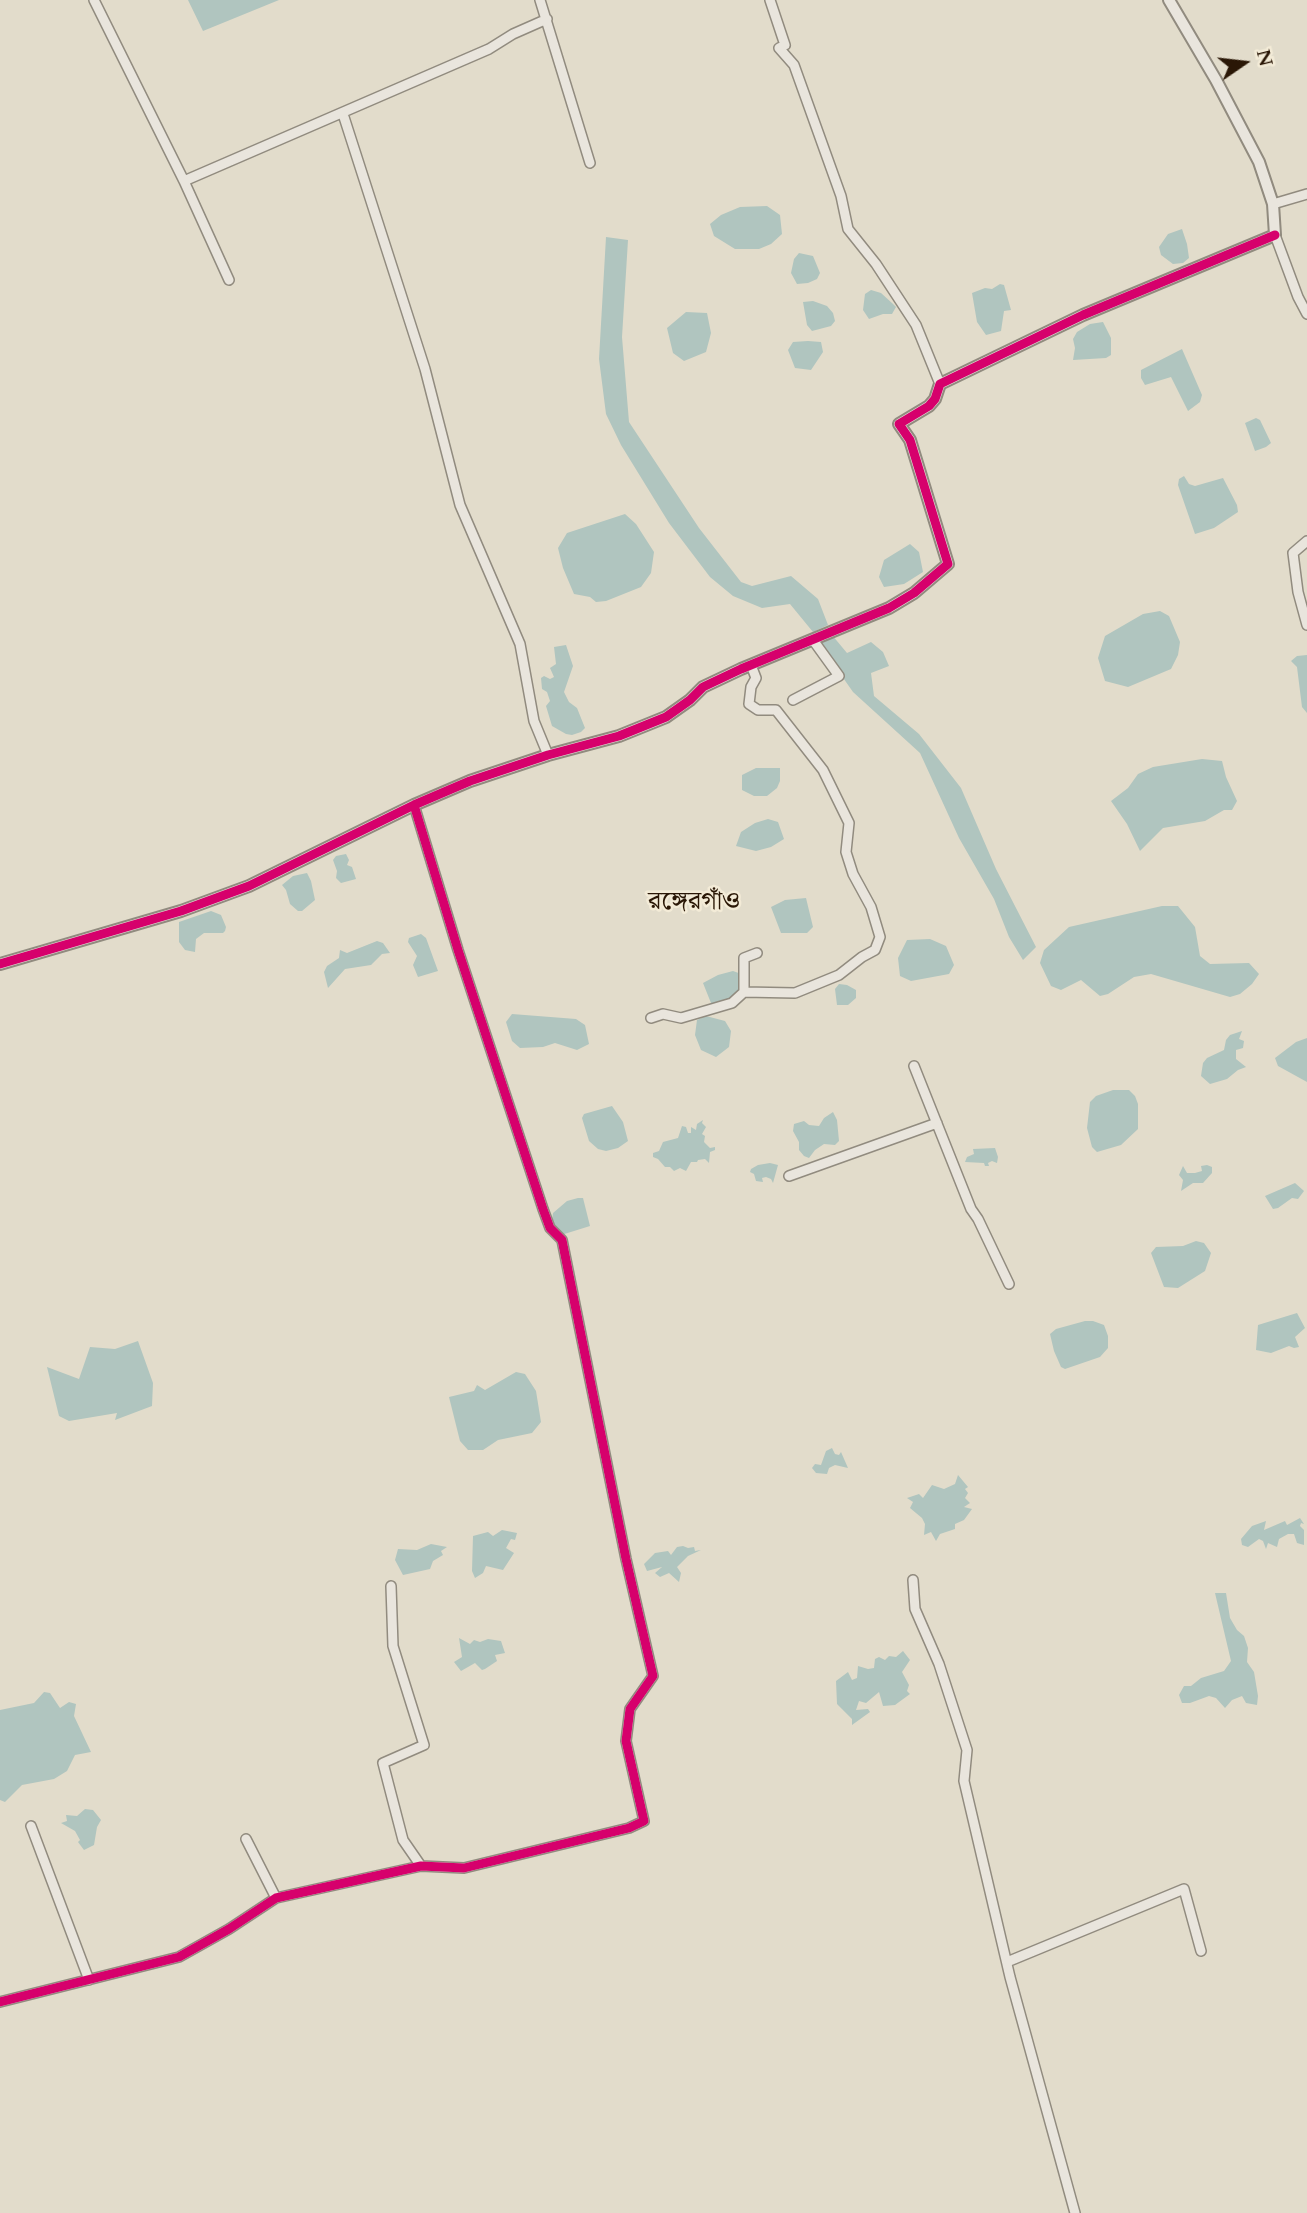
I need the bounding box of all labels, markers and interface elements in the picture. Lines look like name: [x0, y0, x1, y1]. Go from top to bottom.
north arrow: [1209, 28, 1279, 98]
text: N: [1250, 47, 1279, 69]
district label: রঙ্গেরগাঁও: [648, 887, 740, 919]

